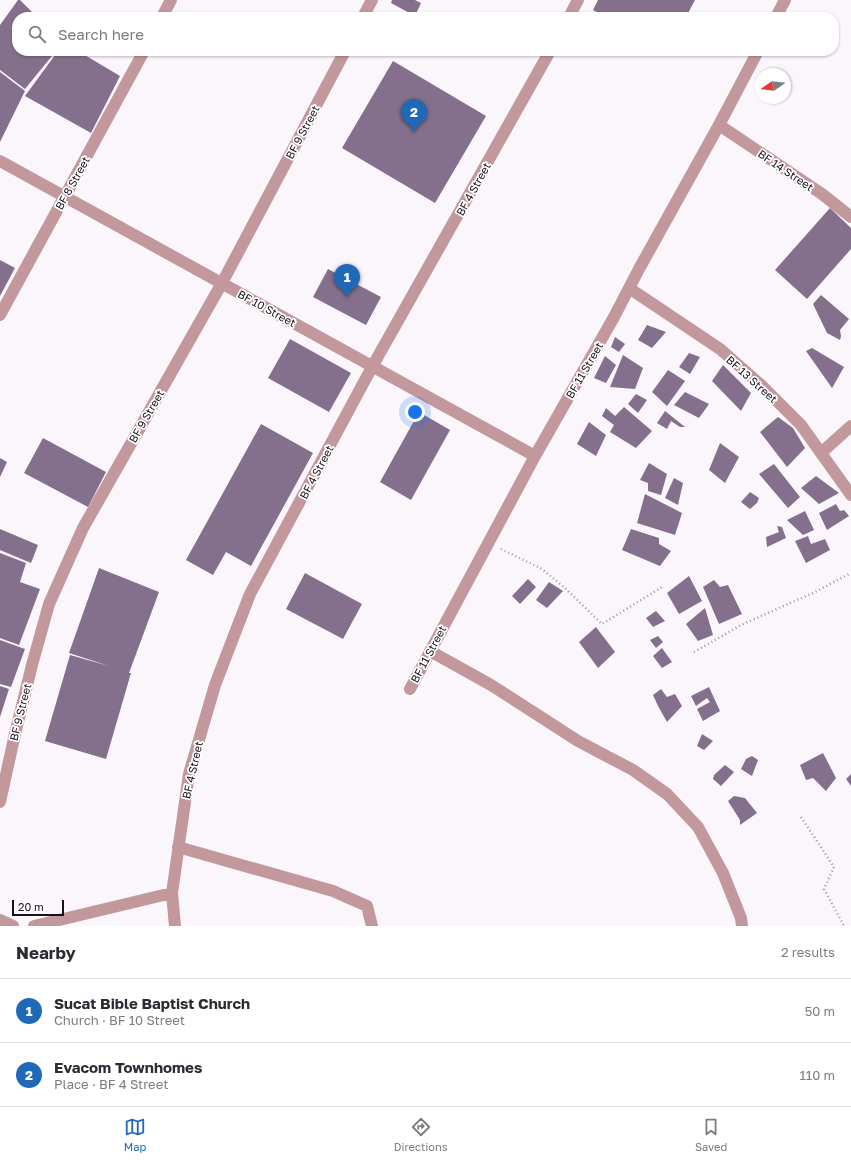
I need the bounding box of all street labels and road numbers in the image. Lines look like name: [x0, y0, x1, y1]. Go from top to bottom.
street label: BF 9 Street: [282, 103, 322, 161]
street label: BF 14 Street: [756, 147, 816, 193]
street label: BF 8 Street: [52, 154, 92, 212]
street label: BF 4 Street: [453, 160, 493, 218]
street label: BF 10 Street: [236, 287, 298, 329]
street label: BF 11 Street: [563, 340, 605, 400]
street label: BF 13 Street: [724, 353, 780, 405]
street label: BF 9 Street: [126, 387, 166, 445]
street label: BF 4 Street: [296, 443, 336, 501]
street label: BF 11 Street: [408, 623, 448, 685]
street label: BF 9 Street: [7, 682, 33, 742]
street label: BF 4 Street: [179, 740, 205, 800]

